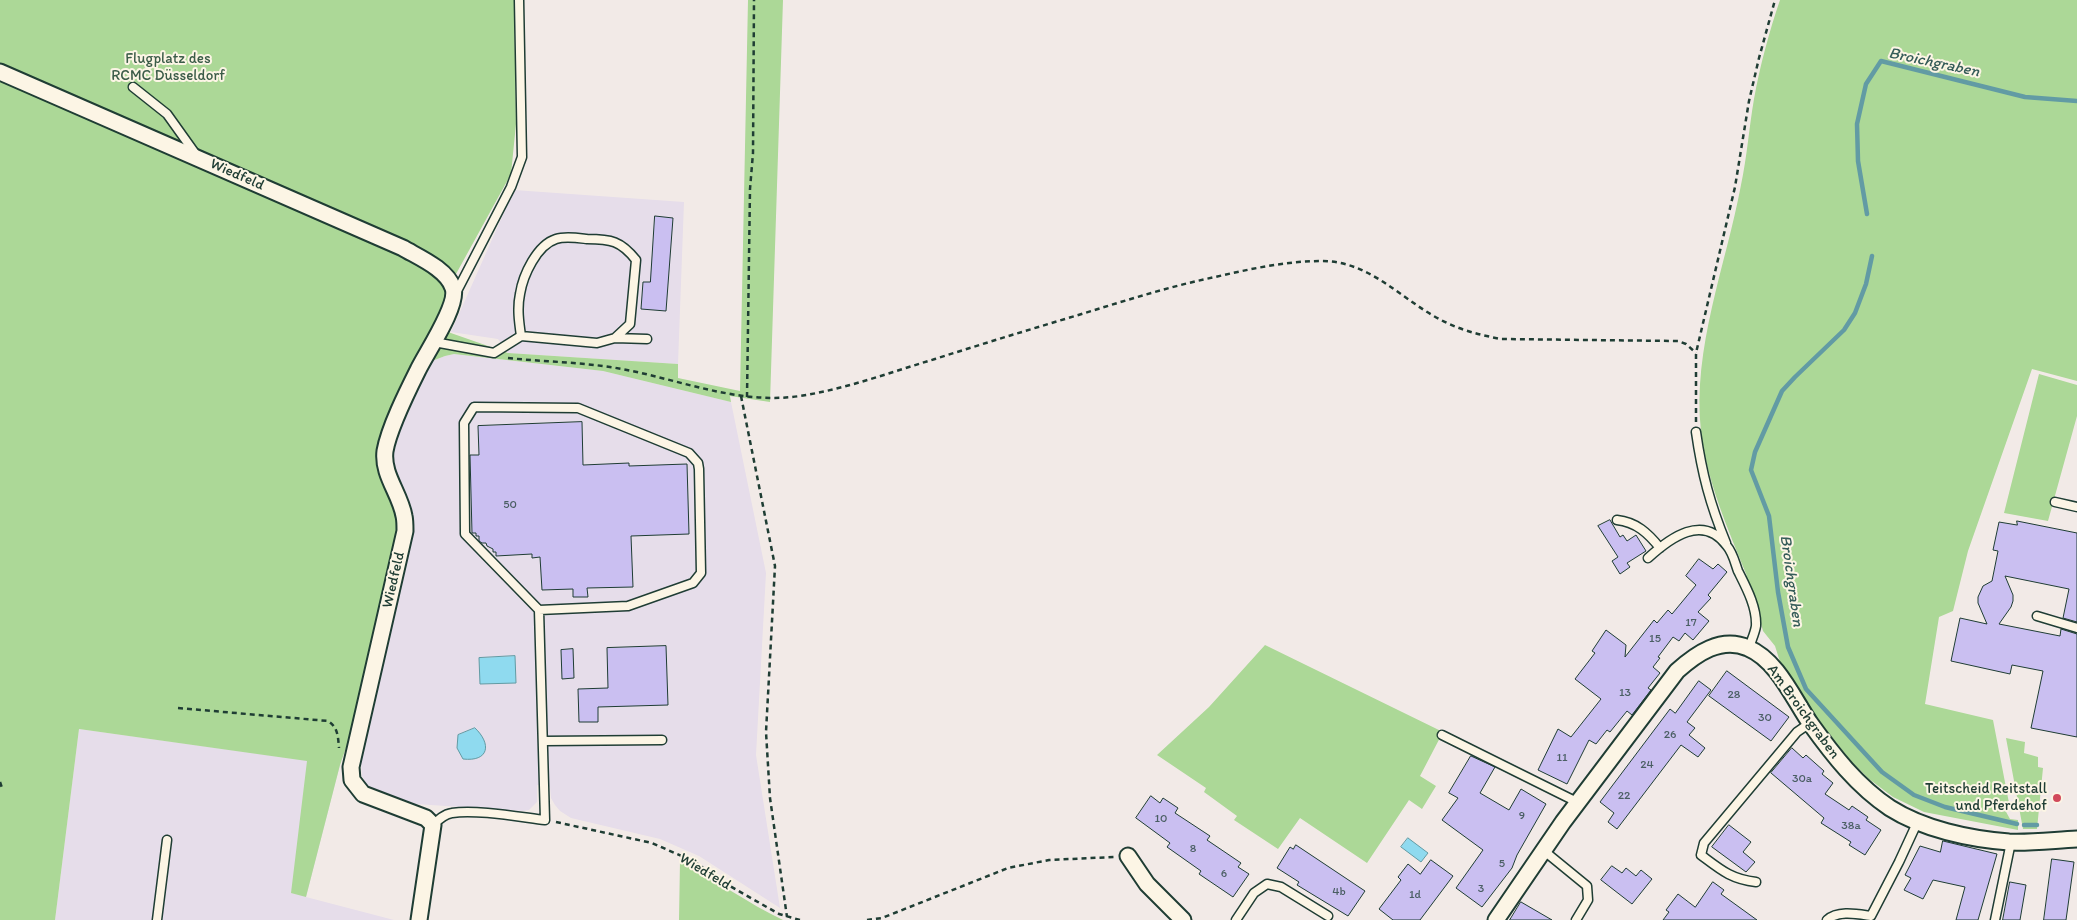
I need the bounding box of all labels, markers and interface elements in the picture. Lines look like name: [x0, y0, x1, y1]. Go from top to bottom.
water label: Broichgraben: [1887, 44, 1981, 82]
park label: Flugplatz des RCMC Düsseldorf: [111, 50, 225, 85]
street label: Wiedfeld: [207, 155, 267, 195]
house number: 50: [503, 498, 517, 512]
water label: Broichgraben: [1775, 534, 1807, 628]
street label: Wiedfeld: [379, 550, 409, 610]
house number: 17: [1685, 616, 1697, 630]
house number: 15: [1649, 632, 1661, 646]
street label: Am Broichgraben: [1763, 661, 1843, 763]
house number: 13: [1619, 686, 1631, 700]
house number: 28: [1728, 688, 1740, 702]
house number: 30: [1758, 711, 1772, 725]
house number: 26: [1664, 728, 1676, 742]
house number: 11: [1556, 751, 1568, 765]
house number: 24: [1640, 758, 1654, 772]
house number: 30a: [1792, 772, 1812, 786]
place label: Teitscheid Reitstall und Pferdehof: [1925, 780, 2047, 815]
house number: 22: [1618, 789, 1630, 803]
marker: Teitscheid Reitstall und Pferdehof: [2051, 792, 2063, 804]
house number: 9: [1519, 809, 1525, 823]
house number: 10: [1155, 812, 1167, 826]
house number: 38a: [1841, 819, 1861, 833]
house number: 8: [1190, 842, 1196, 856]
street label: Wiedfeld: [676, 849, 734, 895]
house number: 5: [1499, 857, 1505, 871]
house number: 6: [1221, 867, 1227, 881]
house number: 3: [1478, 882, 1484, 896]
house number: 4b: [1332, 885, 1346, 899]
house number: 1d: [1409, 888, 1421, 902]

